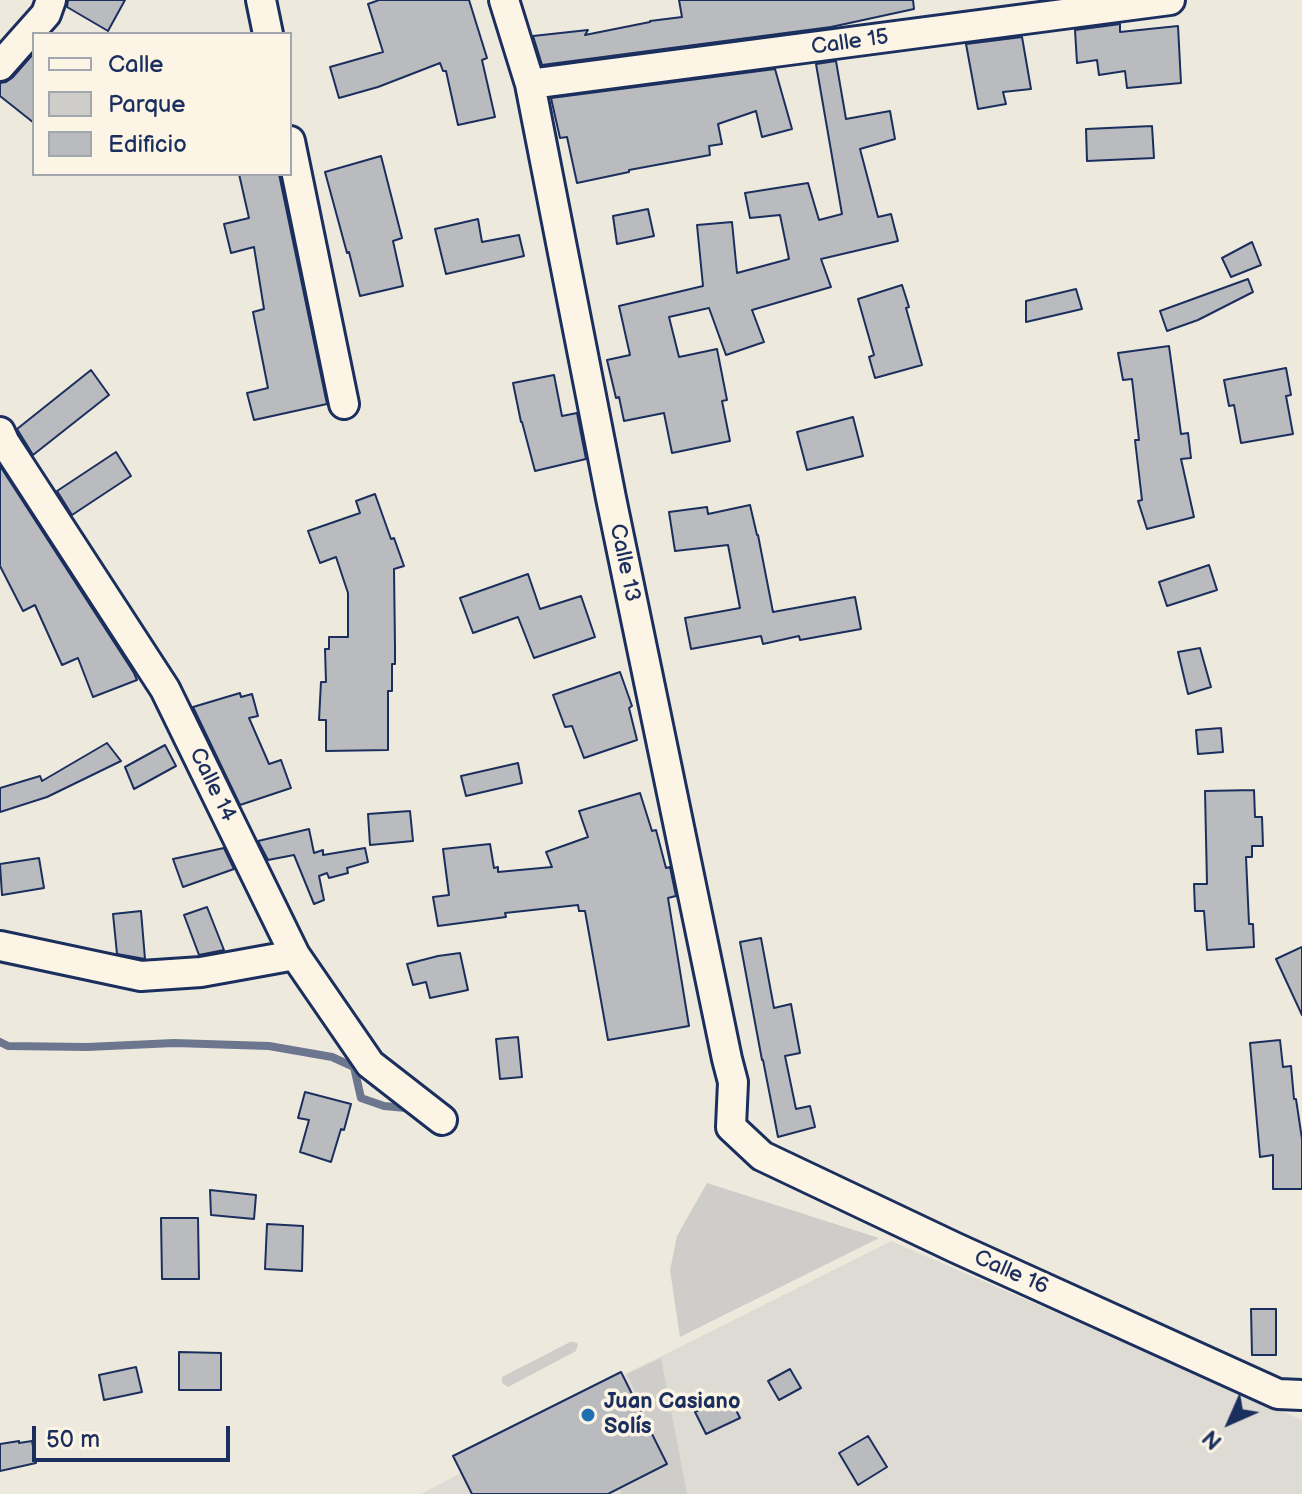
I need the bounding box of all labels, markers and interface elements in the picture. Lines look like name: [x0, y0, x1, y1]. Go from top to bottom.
street label: Calle 15: [810, 25, 890, 61]
legend: [32, 32, 292, 176]
text: Calle: [108, 50, 163, 79]
text: Parque: [108, 90, 186, 119]
text: Edificio: [108, 130, 187, 159]
street label: Calle 13: [603, 522, 645, 604]
street label: Calle 14: [183, 744, 241, 826]
street label: Calle 16: [970, 1245, 1052, 1301]
north arrow: [1190, 1382, 1270, 1462]
place label: Juan Casiano Solís: [604, 1389, 740, 1440]
marker: Juan Casiano Solís: [579, 1406, 597, 1424]
scale bar: [36, 1410, 234, 1460]
text: N: [1197, 1424, 1228, 1455]
text: 50 m: [46, 1425, 100, 1454]

